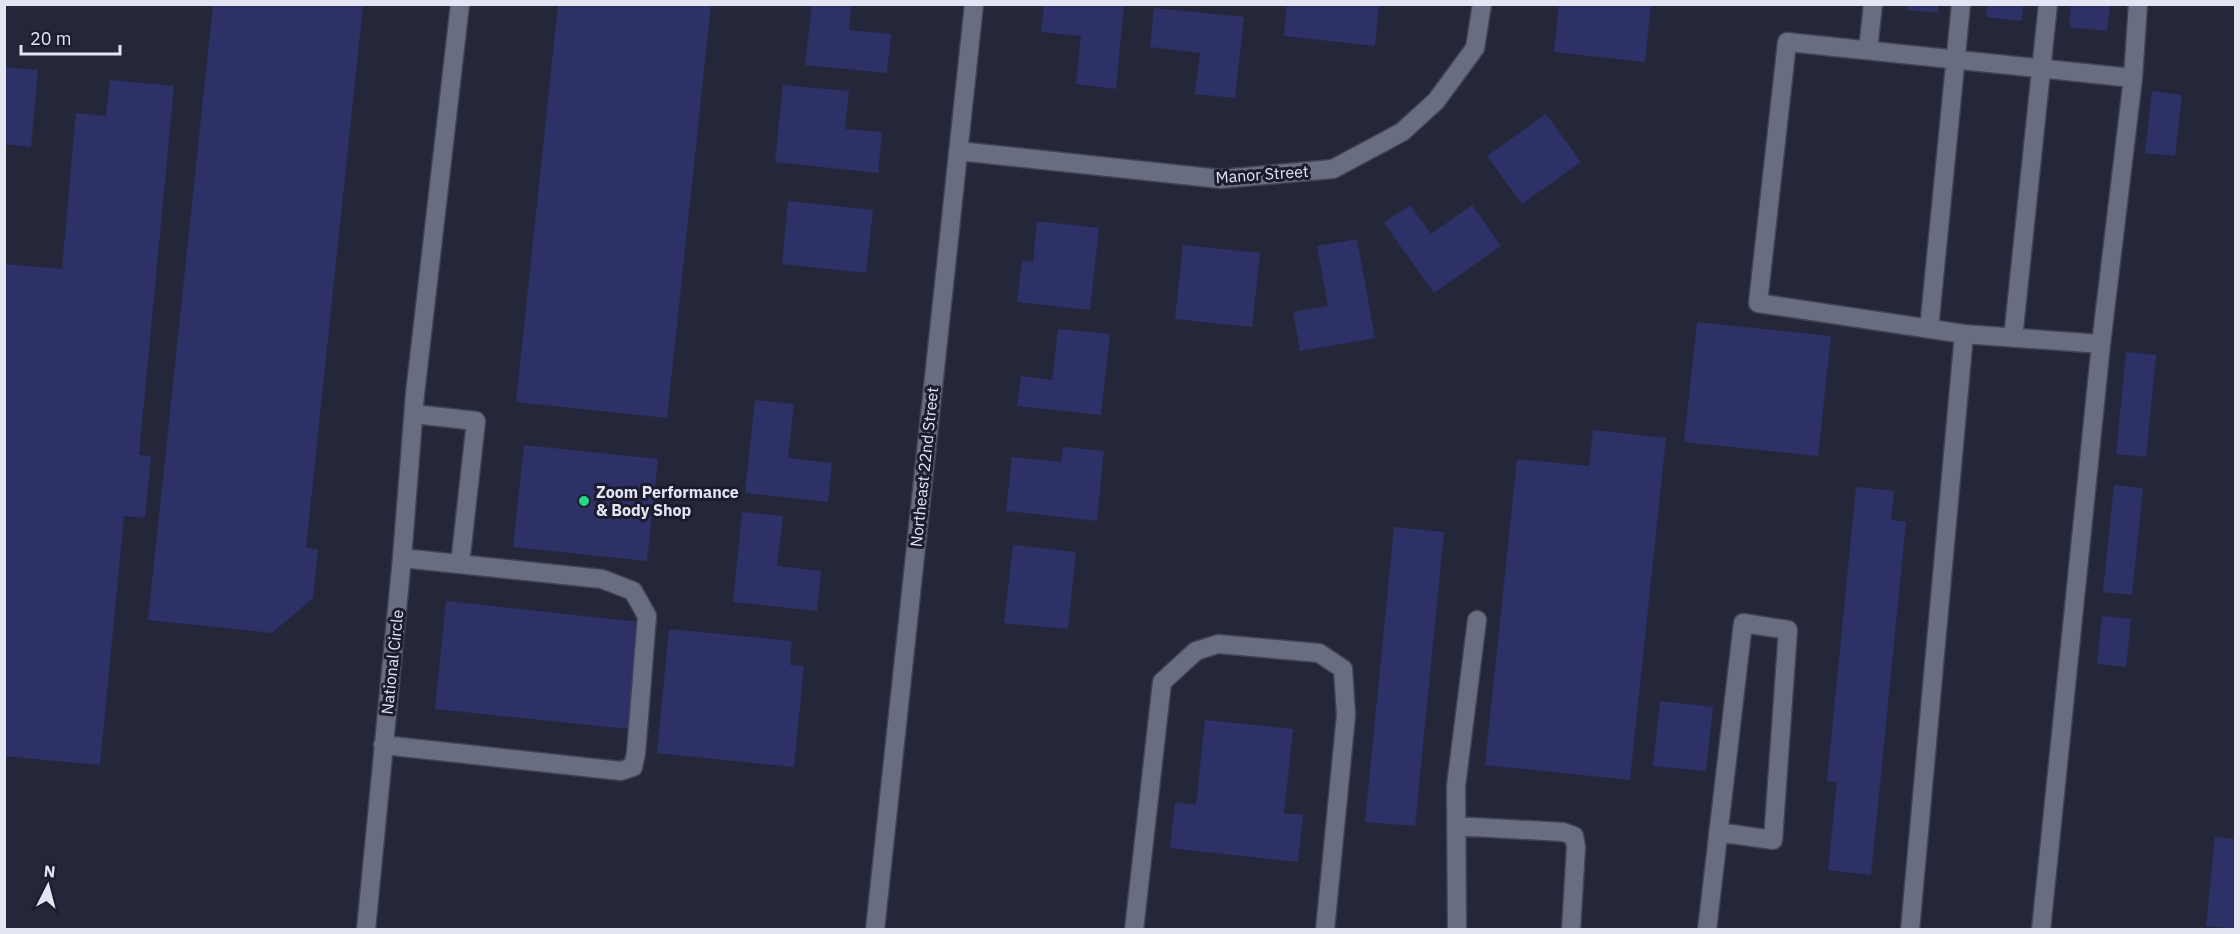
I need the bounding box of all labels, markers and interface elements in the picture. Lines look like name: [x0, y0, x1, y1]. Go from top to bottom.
scale bar: [21, 18, 120, 56]
text: 20 m: [30, 27, 72, 50]
street label: Manor Street: [1215, 161, 1309, 187]
street label: Northeast 22nd Street: [906, 386, 942, 548]
place label: Zoom Performance & Body Shop: [596, 482, 739, 520]
marker: Zoom Performance & Body Shop: [577, 494, 591, 508]
street label: National Circle: [377, 608, 407, 715]
north arrow: [18, 856, 78, 916]
text: N: [43, 861, 56, 882]

